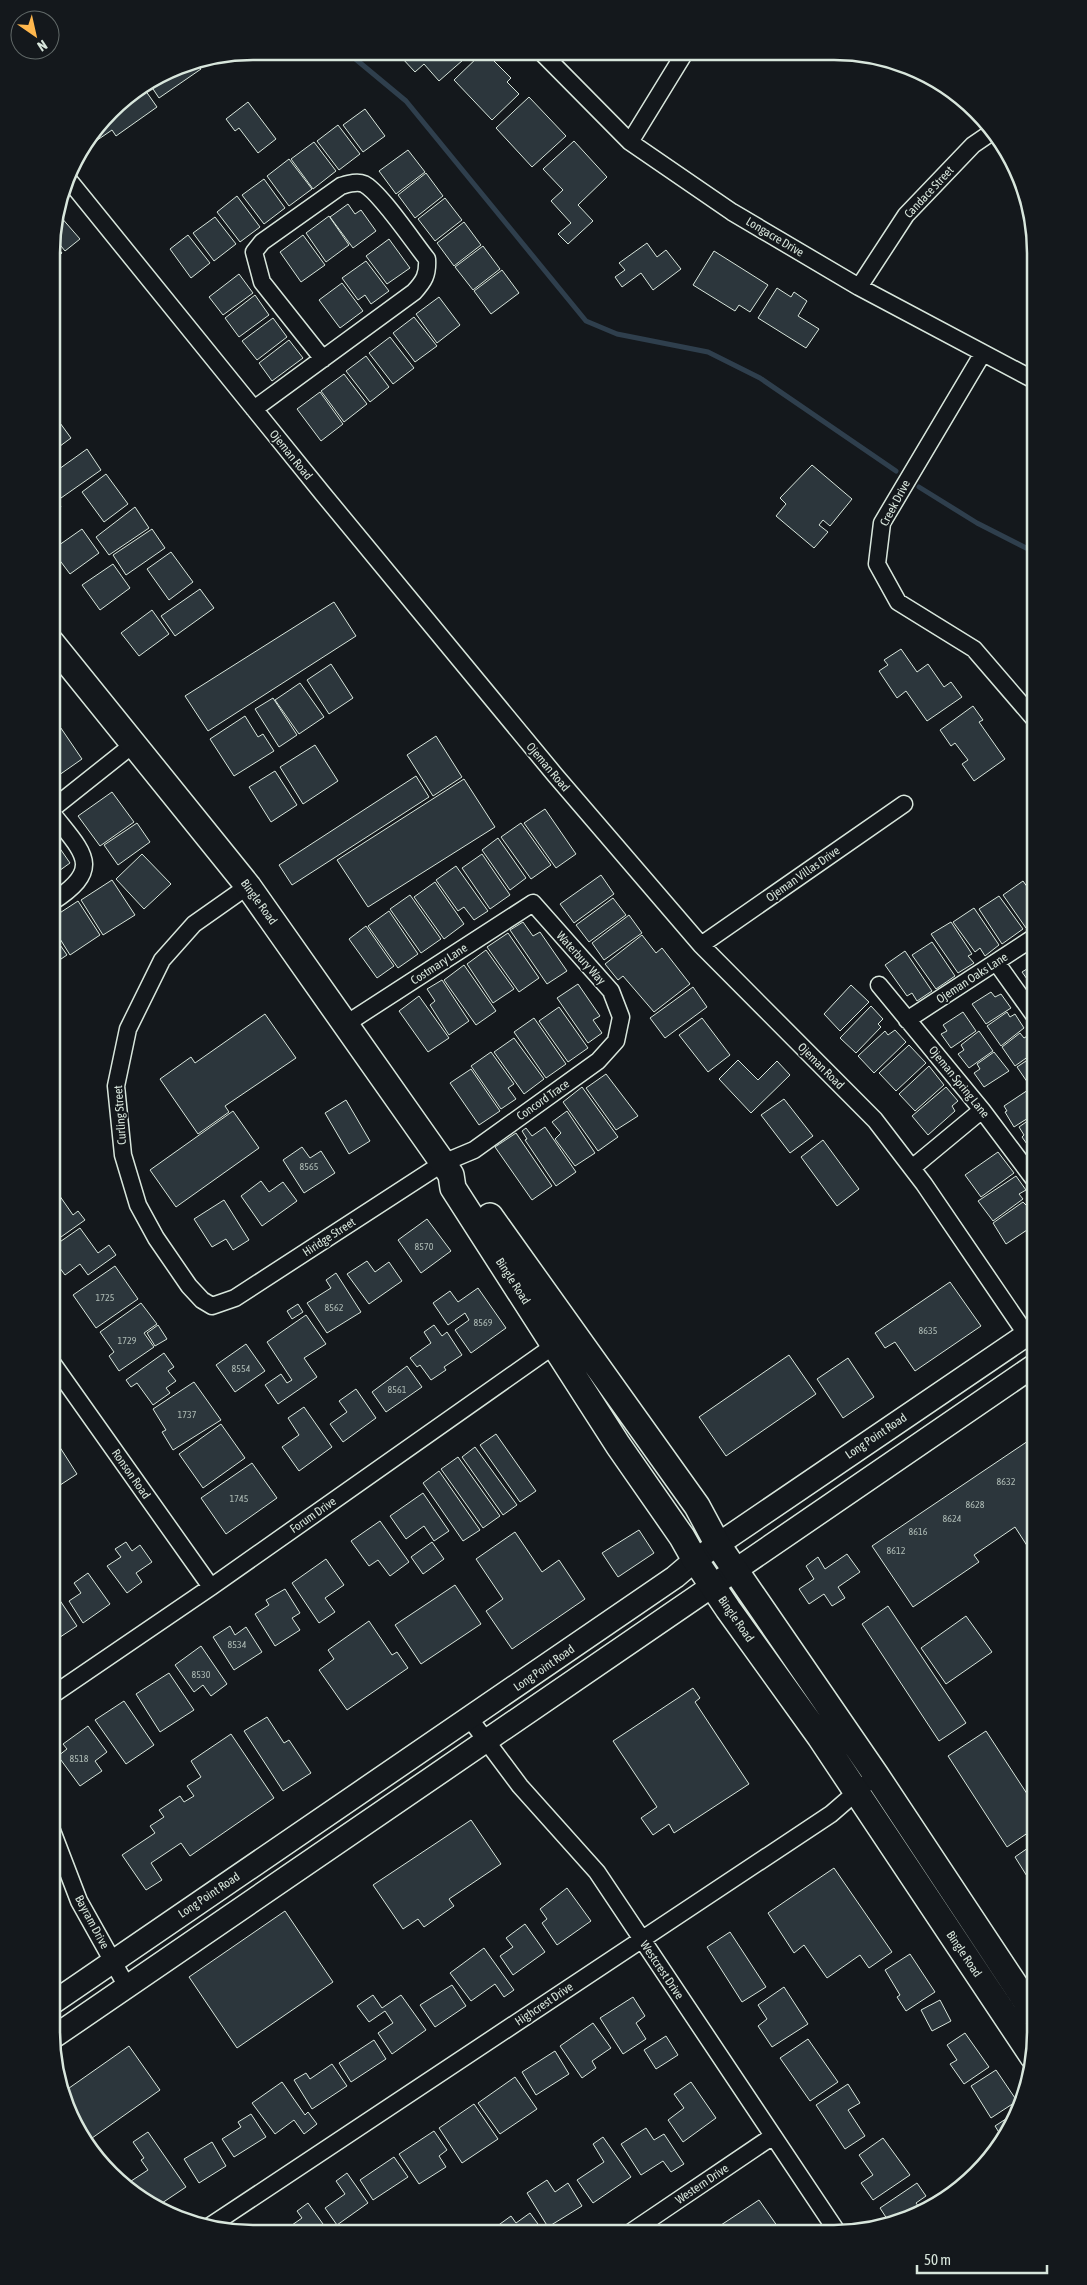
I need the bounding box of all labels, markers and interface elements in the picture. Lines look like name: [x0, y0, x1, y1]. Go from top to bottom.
north arrow: [10, 10, 60, 60]
text: N: [34, 37, 50, 55]
street label: Candace Street: [901, 163, 957, 221]
street label: Longacre Drive: [744, 214, 806, 260]
street label: Ojeman Road: [267, 427, 315, 483]
street label: Creek Drive: [877, 478, 913, 528]
street label: Ojeman Road: [523, 740, 573, 794]
street label: Ojeman Villas Drive: [763, 843, 843, 905]
street label: Bingle Road: [238, 877, 280, 927]
street label: Waterbury Way: [553, 929, 609, 988]
street label: Costmary Lane: [408, 941, 470, 987]
street label: Ojeman Oaks Lane: [934, 950, 1010, 1006]
street label: Ojeman Road: [795, 1040, 847, 1092]
street label: Ojeman Spring Lane: [926, 1043, 992, 1121]
street label: Concord Trace: [514, 1077, 572, 1123]
street label: Curling Street: [111, 1084, 129, 1145]
house number: 8565: [300, 1161, 319, 1172]
street label: Hiridge Street: [300, 1214, 358, 1259]
house number: 8570: [415, 1241, 434, 1252]
street label: Bingle Road: [493, 1255, 533, 1307]
house number: 1725: [96, 1292, 115, 1303]
house number: 8562: [325, 1302, 344, 1313]
house number: 8569: [474, 1317, 493, 1328]
house number: 8635: [919, 1325, 938, 1336]
house number: 1729: [118, 1335, 137, 1346]
house number: 8554: [232, 1363, 251, 1374]
house number: 8561: [388, 1384, 407, 1395]
house number: 1737: [178, 1409, 197, 1420]
street label: Long Point Road: [843, 1410, 909, 1462]
street label: Ronson Road: [109, 1446, 153, 1502]
house number: 8632: [997, 1476, 1016, 1487]
house number: 1745: [230, 1493, 249, 1504]
street label: Forum Drive: [287, 1494, 339, 1536]
house number: 8628: [966, 1499, 985, 1510]
house number: 8624: [943, 1513, 962, 1524]
house number: 8616: [909, 1526, 928, 1537]
house number: 8612: [887, 1545, 906, 1556]
street label: Bingle Road: [715, 1593, 757, 1645]
house number: 8534: [228, 1639, 247, 1650]
street label: Long Point Road: [511, 1642, 577, 1694]
house number: 8530: [192, 1669, 211, 1680]
house number: 8518: [70, 1753, 89, 1764]
street label: Long Point Road: [176, 1869, 242, 1921]
street label: Bayram Drive: [72, 1893, 112, 1951]
street label: Bingle Road: [944, 1928, 984, 1980]
street label: Westcrest Drive: [637, 1938, 687, 2002]
street label: Highcrest Drive: [512, 1980, 576, 2028]
street label: Western Drive: [673, 2161, 731, 2207]
scale bar: [917, 2242, 1047, 2274]
text: 50 m: [924, 2251, 951, 2268]

